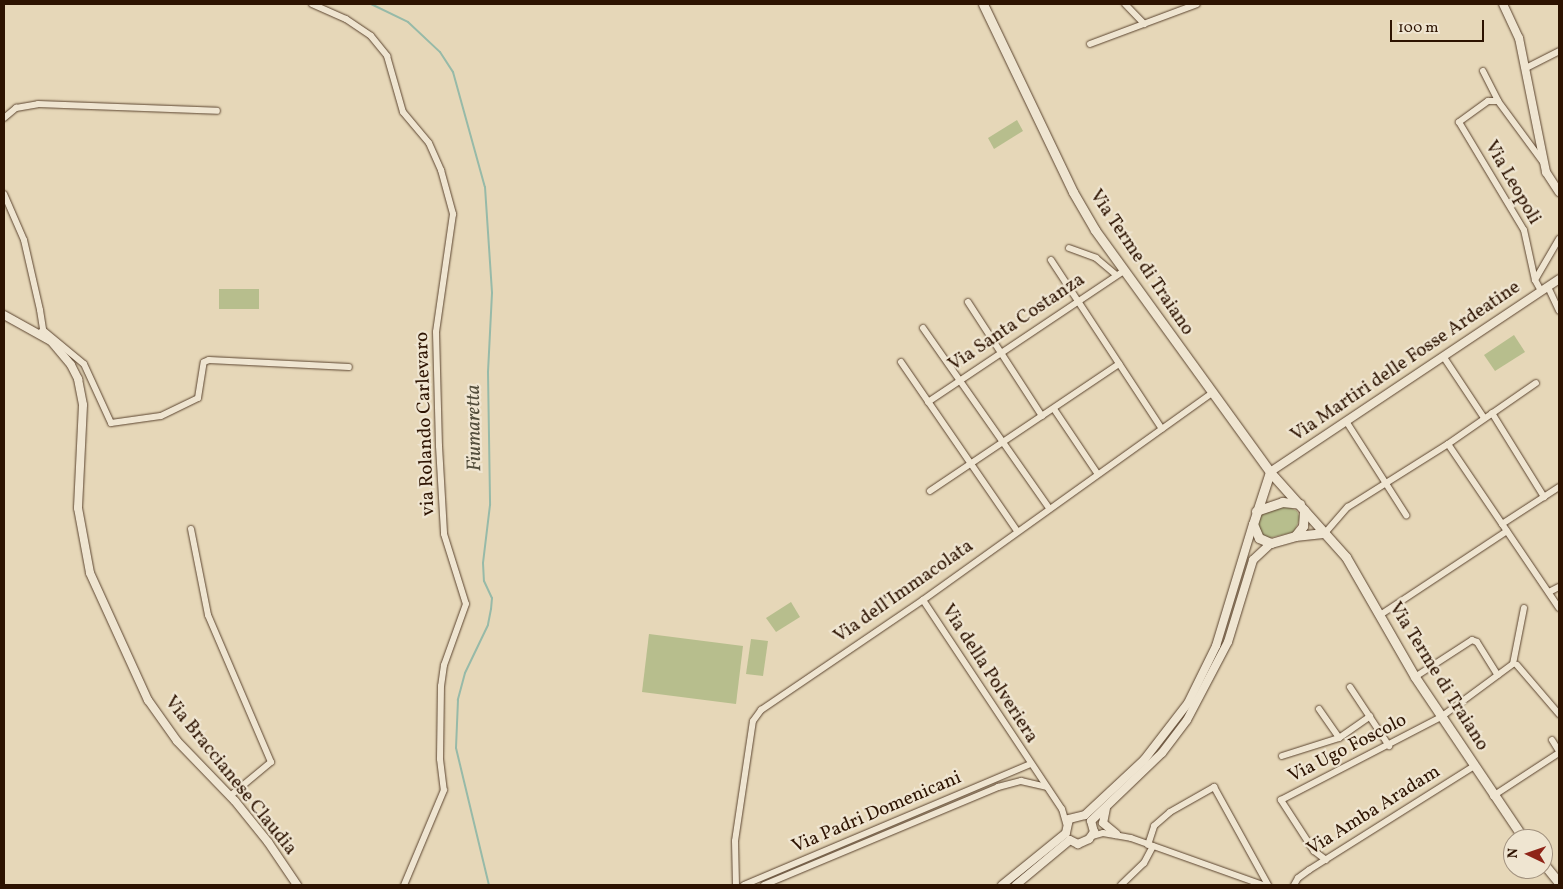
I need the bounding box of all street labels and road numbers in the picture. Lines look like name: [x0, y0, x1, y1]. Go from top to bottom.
street label: Via Leopoli: [1479, 137, 1545, 229]
street label: Via Terme di Traiano: [1083, 185, 1199, 341]
street label: Via Santa Costanza: [945, 269, 1089, 377]
street label: Via Martiri delle Fosse Ardeatine: [1287, 277, 1525, 447]
street label: via Rolando Carlevaro: [411, 331, 441, 517]
street label: Via dell'Immacolata: [830, 535, 978, 649]
street label: Via Terme di Traiano: [1383, 598, 1493, 756]
street label: Via della Polveriera: [936, 600, 1042, 748]
street label: Via Braccianese Claudia: [159, 692, 301, 860]
street label: Via Ugo Foscolo: [1285, 709, 1411, 789]
street label: Via Amba Aradam: [1303, 761, 1445, 861]
street label: Via Padri Domenicani: [789, 767, 965, 859]

